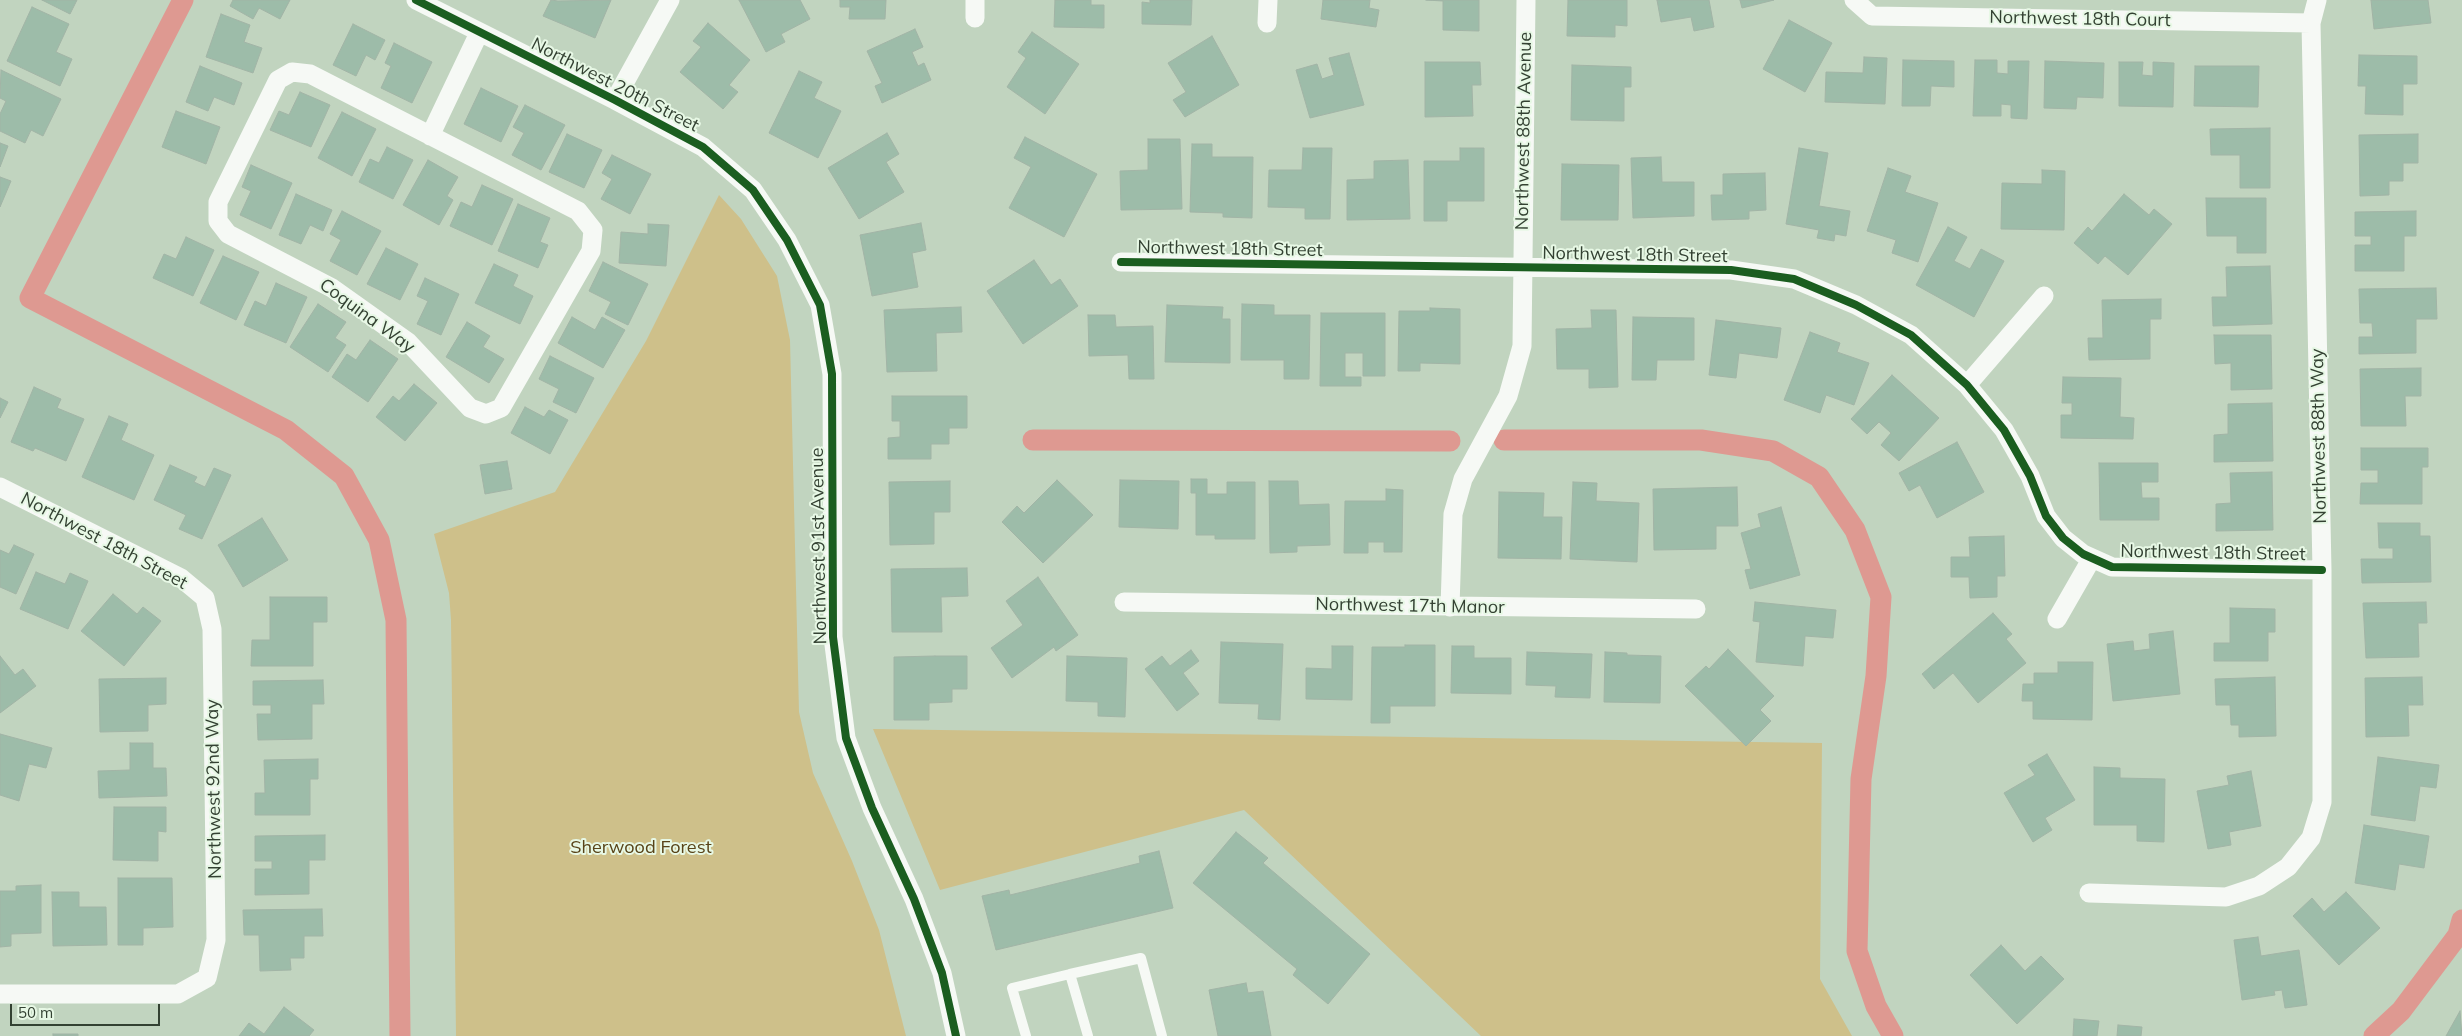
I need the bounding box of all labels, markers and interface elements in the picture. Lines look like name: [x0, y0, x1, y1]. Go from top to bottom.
street label: Northwest 18th Court: [1989, 7, 2171, 31]
street label: Northwest 88th Avenue: [1511, 32, 1537, 230]
street label: Northwest 20th Street: [527, 33, 703, 137]
street label: Northwest 18th Street: [1137, 237, 1323, 261]
street label: Northwest 18th Street: [1542, 243, 1728, 267]
street label: Coquina Way: [315, 274, 419, 358]
street label: Northwest 88th Way: [2307, 348, 2331, 524]
street label: Northwest 91st Avenue: [806, 447, 832, 645]
street label: Northwest 18th Street: [17, 488, 191, 594]
street label: Northwest 18th Street: [2120, 541, 2306, 565]
street label: Northwest 17th Manor: [1315, 594, 1505, 618]
street label: Northwest 92nd Way: [202, 699, 226, 879]
park label: Sherwood Forest: [570, 837, 712, 859]
scale bar: [12, 994, 162, 1026]
text: 50 m: [18, 1003, 53, 1022]

